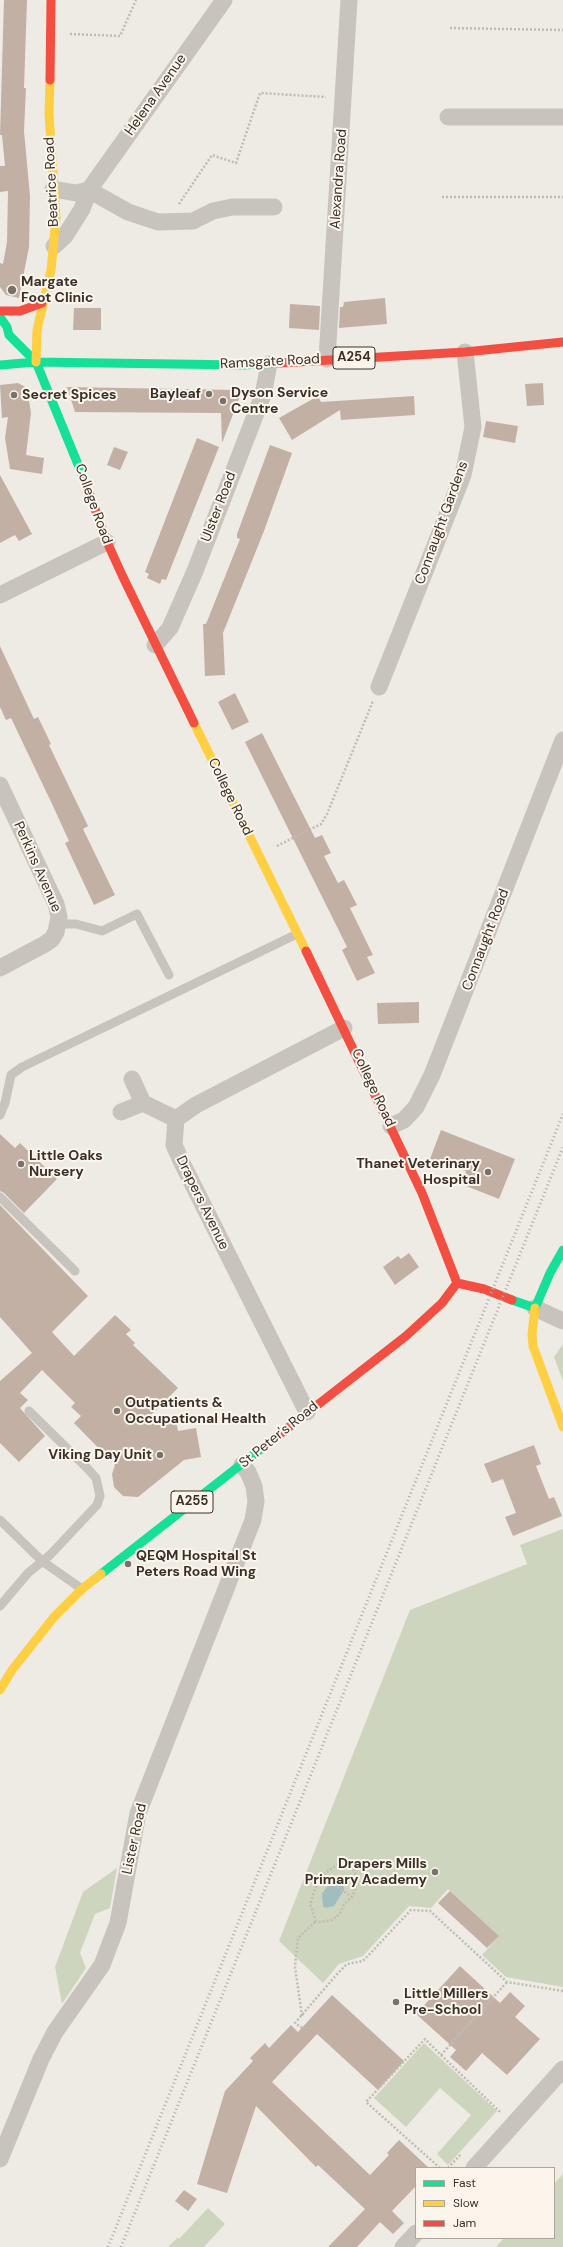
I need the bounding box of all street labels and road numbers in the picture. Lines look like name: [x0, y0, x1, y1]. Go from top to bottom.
street label: Helena Avenue: [122, 51, 190, 139]
street label: Alexandra Road: [327, 128, 351, 230]
street label: Beatrice Road: [41, 137, 63, 227]
road number: A254: [333, 347, 375, 369]
street label: Ramsgate Road: [220, 351, 320, 373]
street label: Connaught Gardens: [412, 459, 472, 587]
street label: College Road: [71, 462, 115, 546]
street label: Ulster Road: [198, 470, 240, 544]
street label: College Road: [204, 755, 256, 839]
street label: Perkins Avenue: [9, 819, 65, 915]
street label: Connaught Road: [459, 887, 513, 993]
street label: College Road: [348, 1046, 398, 1130]
street label: Drapers Avenue: [172, 1153, 232, 1253]
street label: St Peter's Road: [236, 1398, 322, 1472]
road number: A255: [171, 1491, 213, 1513]
street label: Lister Road: [119, 1802, 151, 1876]

